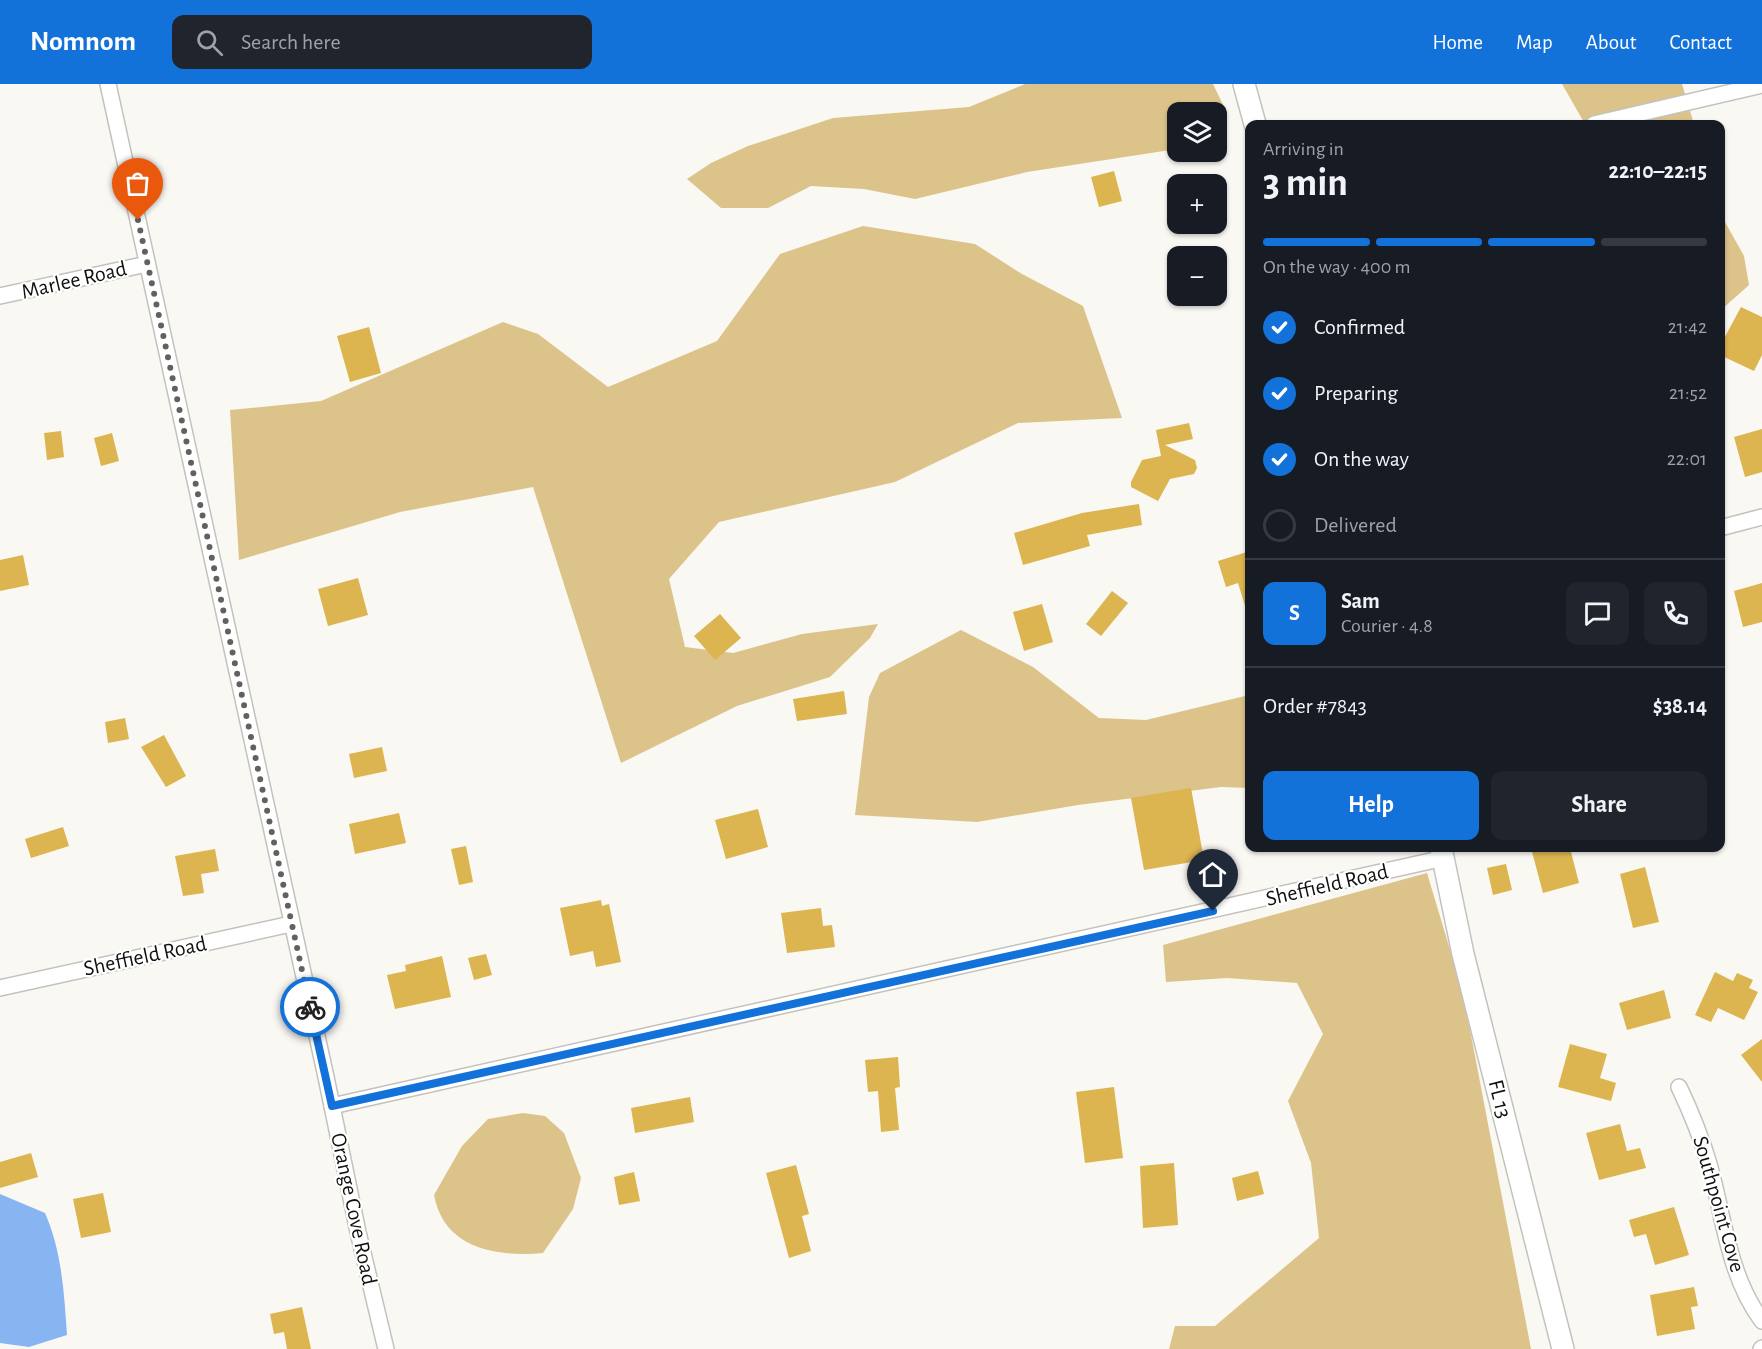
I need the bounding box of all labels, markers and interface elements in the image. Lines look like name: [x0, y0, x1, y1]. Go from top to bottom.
search box: [172, 15, 592, 69]
icon: search: [193, 26, 226, 59]
text: Nomnom: [30, 28, 136, 56]
text: Search here: [241, 31, 341, 53]
text: Home: [1432, 32, 1483, 53]
text: Map: [1516, 32, 1553, 53]
text: About: [1586, 32, 1636, 53]
text: Contact: [1669, 32, 1732, 53]
map controls: [1167, 102, 1227, 306]
button: layers: [1167, 102, 1227, 162]
text: Arriving in: [1263, 139, 1344, 159]
pin: [112, 158, 163, 220]
text: 22:10–22:15: [1609, 160, 1707, 182]
text: 3 min: [1263, 164, 1348, 203]
icon: bag: [121, 167, 154, 200]
button: +: [1167, 174, 1227, 234]
button: −: [1167, 246, 1227, 306]
street label: Marlee Road: [19, 257, 129, 303]
text: On the way · 400 m: [1263, 257, 1411, 277]
icon: check: [1263, 311, 1296, 344]
text: Confirmed: [1314, 316, 1405, 338]
text: 21:42: [1668, 317, 1707, 337]
icon: check: [1263, 377, 1296, 410]
text: Preparing: [1314, 382, 1398, 404]
text: 21:52: [1669, 383, 1707, 403]
icon: check: [1263, 443, 1296, 476]
text: On the way: [1314, 448, 1409, 470]
text: 22:01: [1667, 449, 1707, 469]
text: Delivered: [1314, 514, 1397, 536]
button: chat: [1566, 582, 1629, 645]
button: phone: [1644, 582, 1707, 645]
text: Sam: [1341, 590, 1380, 612]
text: S: [1289, 602, 1300, 624]
text: Courier · 4.8: [1341, 616, 1433, 636]
text: Order #7843: [1263, 695, 1367, 717]
text: $38.14: [1653, 695, 1707, 717]
button: Help: [1263, 771, 1479, 840]
button: Share: [1491, 771, 1707, 840]
pin: [1187, 849, 1238, 911]
icon: home: [1196, 858, 1229, 891]
street label: Sheffield Road: [1264, 860, 1390, 910]
street label: Sheffield Road: [82, 932, 208, 980]
courier: [280, 977, 340, 1037]
icon: bike: [294, 991, 327, 1024]
street label: FL 13: [1485, 1077, 1515, 1121]
street label: Orange Cove Road: [327, 1131, 381, 1287]
street label: Southpoint Cove: [1689, 1133, 1749, 1275]

